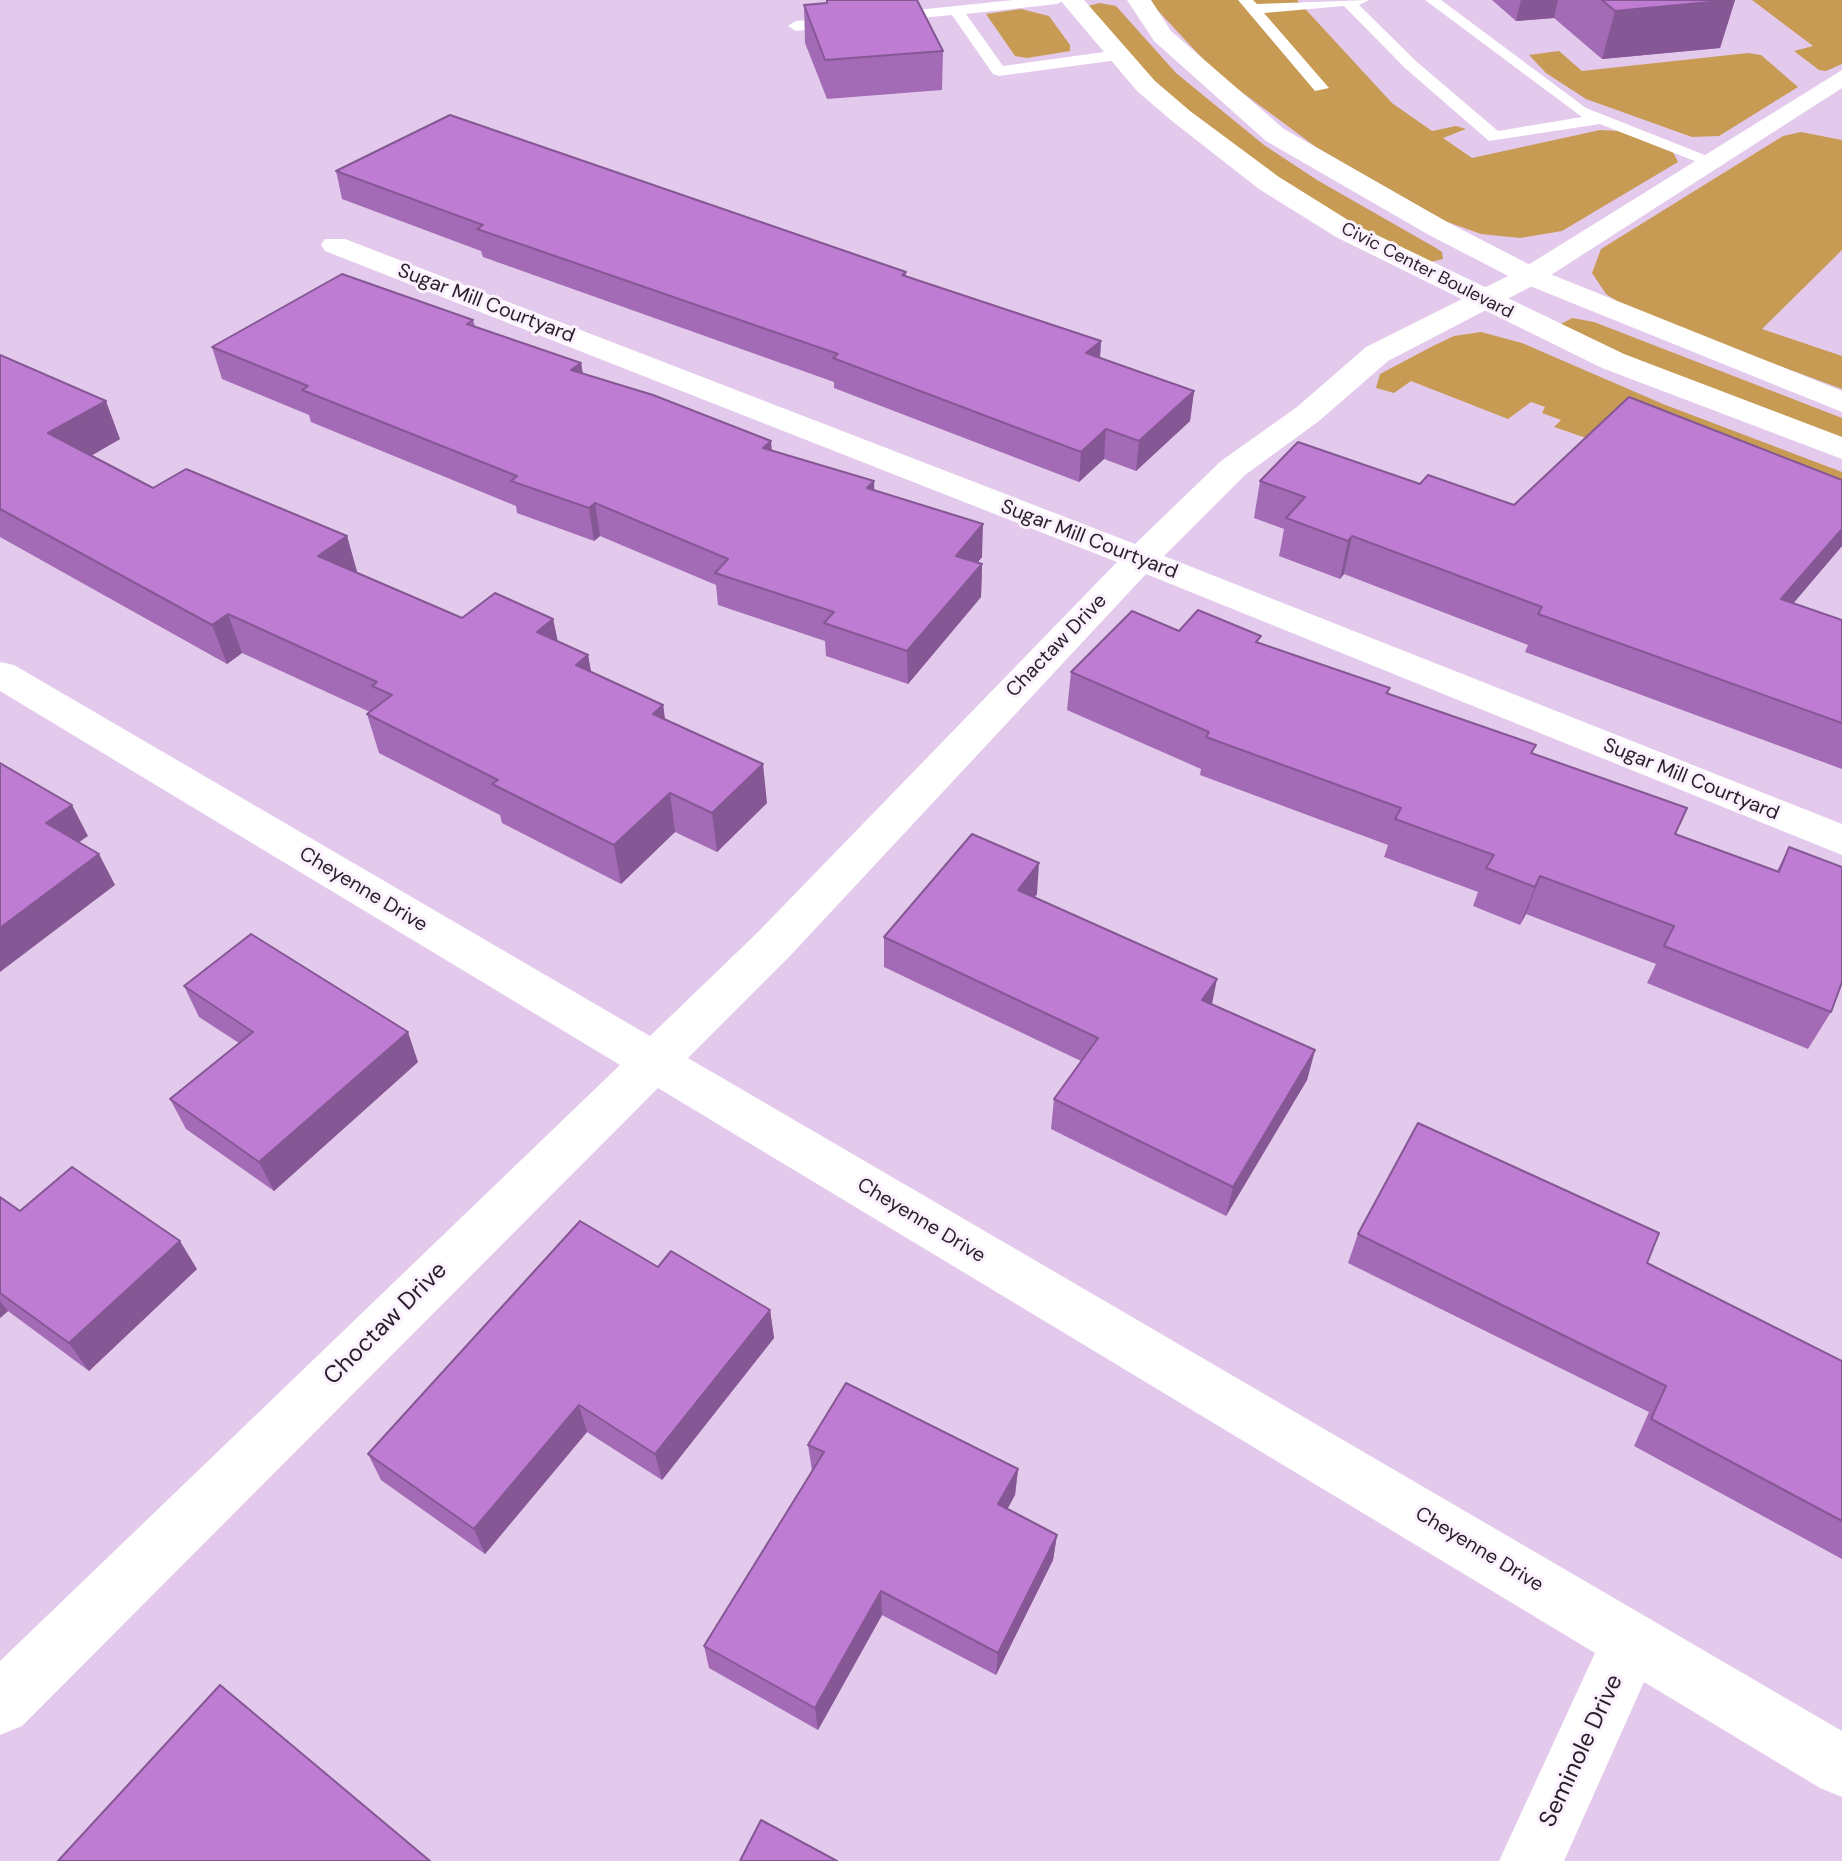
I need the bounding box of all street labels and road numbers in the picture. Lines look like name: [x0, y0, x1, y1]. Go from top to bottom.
street label: Civic Center Boulevard: [1337, 218, 1517, 324]
street label: Sugar Mill Courtyard: [394, 259, 578, 349]
street label: Sugar Mill Courtyard: [997, 495, 1181, 585]
street label: Chactaw Drive: [1002, 589, 1112, 703]
street label: Sugar Mill Courtyard: [1600, 734, 1782, 826]
street label: Cheyenne Drive: [295, 842, 431, 938]
street label: Cheyenne Drive: [853, 1173, 989, 1269]
street label: Choctaw Drive: [318, 1256, 454, 1392]
street label: Cheyenne Drive: [1411, 1502, 1547, 1598]
street label: Seminole Drive: [1534, 1670, 1630, 1832]

